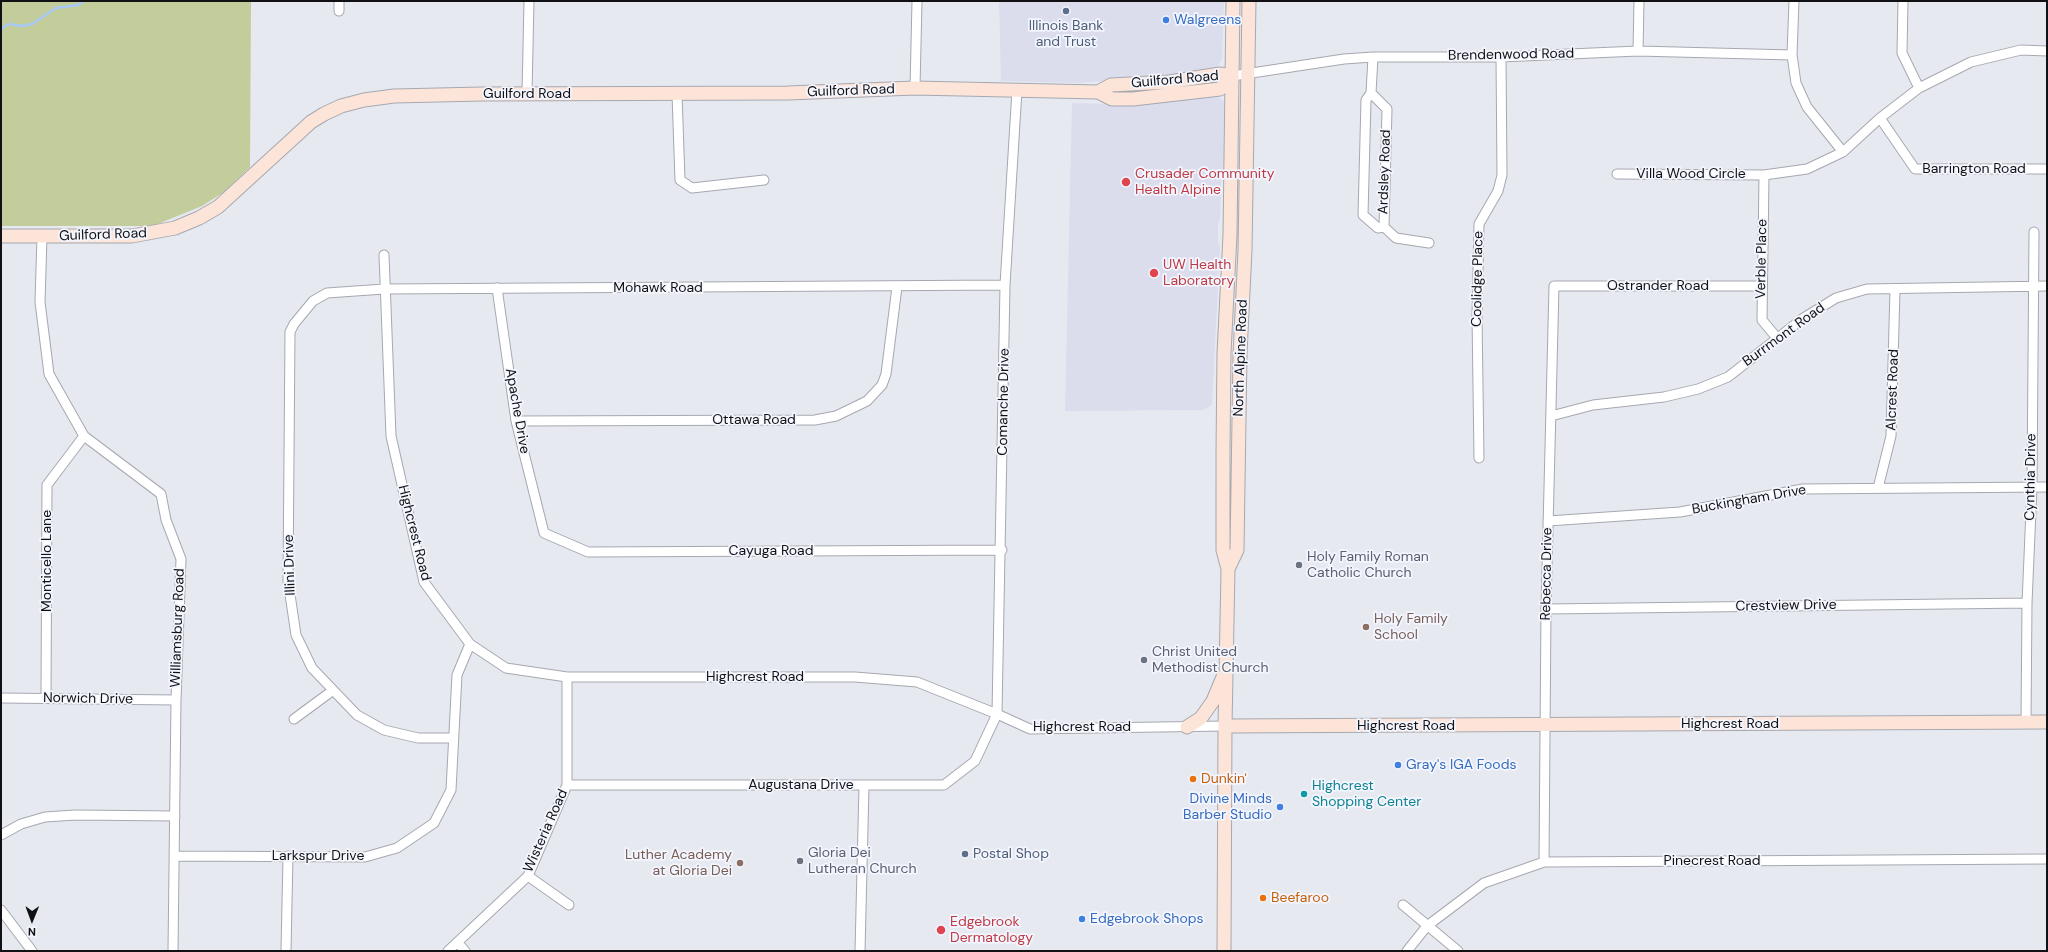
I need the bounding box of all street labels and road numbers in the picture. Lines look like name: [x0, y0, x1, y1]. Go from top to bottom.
street label: Brendenwood Road: [1448, 45, 1574, 65]
street label: Guilford Road: [1130, 68, 1220, 92]
street label: Guilford Road: [807, 81, 895, 101]
street label: Guilford Road: [483, 86, 571, 102]
street label: Ardsley Road: [1375, 129, 1395, 215]
street label: Barrington Road: [1922, 161, 2026, 177]
street label: Villa Wood Circle: [1636, 166, 1746, 182]
street label: Verble Place: [1753, 219, 1771, 299]
street label: Guilford Road: [59, 225, 147, 245]
street label: Coolidge Place: [1469, 231, 1487, 327]
street label: Ostrander Road: [1607, 278, 1709, 294]
street label: Mohawk Road: [613, 280, 703, 296]
street label: North Alpine Road: [1231, 299, 1251, 417]
street label: Burrmont Road: [1740, 300, 1828, 370]
street label: Comanche Drive: [995, 348, 1013, 456]
street label: Alcrest Road: [1883, 349, 1903, 431]
street label: Apache Drive: [501, 367, 533, 455]
street label: Ottawa Road: [712, 412, 796, 428]
street label: Cynthia Drive: [2022, 433, 2040, 521]
street label: Buckingham Drive: [1691, 482, 1807, 518]
street label: Highcrest Road: [394, 483, 434, 583]
street label: Monticello Lane: [39, 510, 55, 612]
street label: Rebecca Drive: [1538, 527, 1556, 621]
street label: Illini Drive: [281, 534, 299, 596]
street label: Cayuga Road: [729, 543, 813, 559]
street label: Williamsburg Road: [168, 568, 188, 688]
street label: Crestview Drive: [1735, 597, 1837, 615]
street label: Highcrest Road: [706, 669, 804, 685]
street label: Norwich Drive: [43, 690, 133, 708]
street label: Highcrest Road: [1681, 716, 1779, 732]
street label: Highcrest Road: [1357, 718, 1455, 734]
street label: Highcrest Road: [1033, 719, 1131, 735]
street label: Augustana Drive: [748, 777, 854, 793]
street label: Wisteria Road: [520, 787, 572, 875]
street label: Larkspur Drive: [272, 848, 364, 864]
street label: Pinecrest Road: [1664, 853, 1760, 869]

